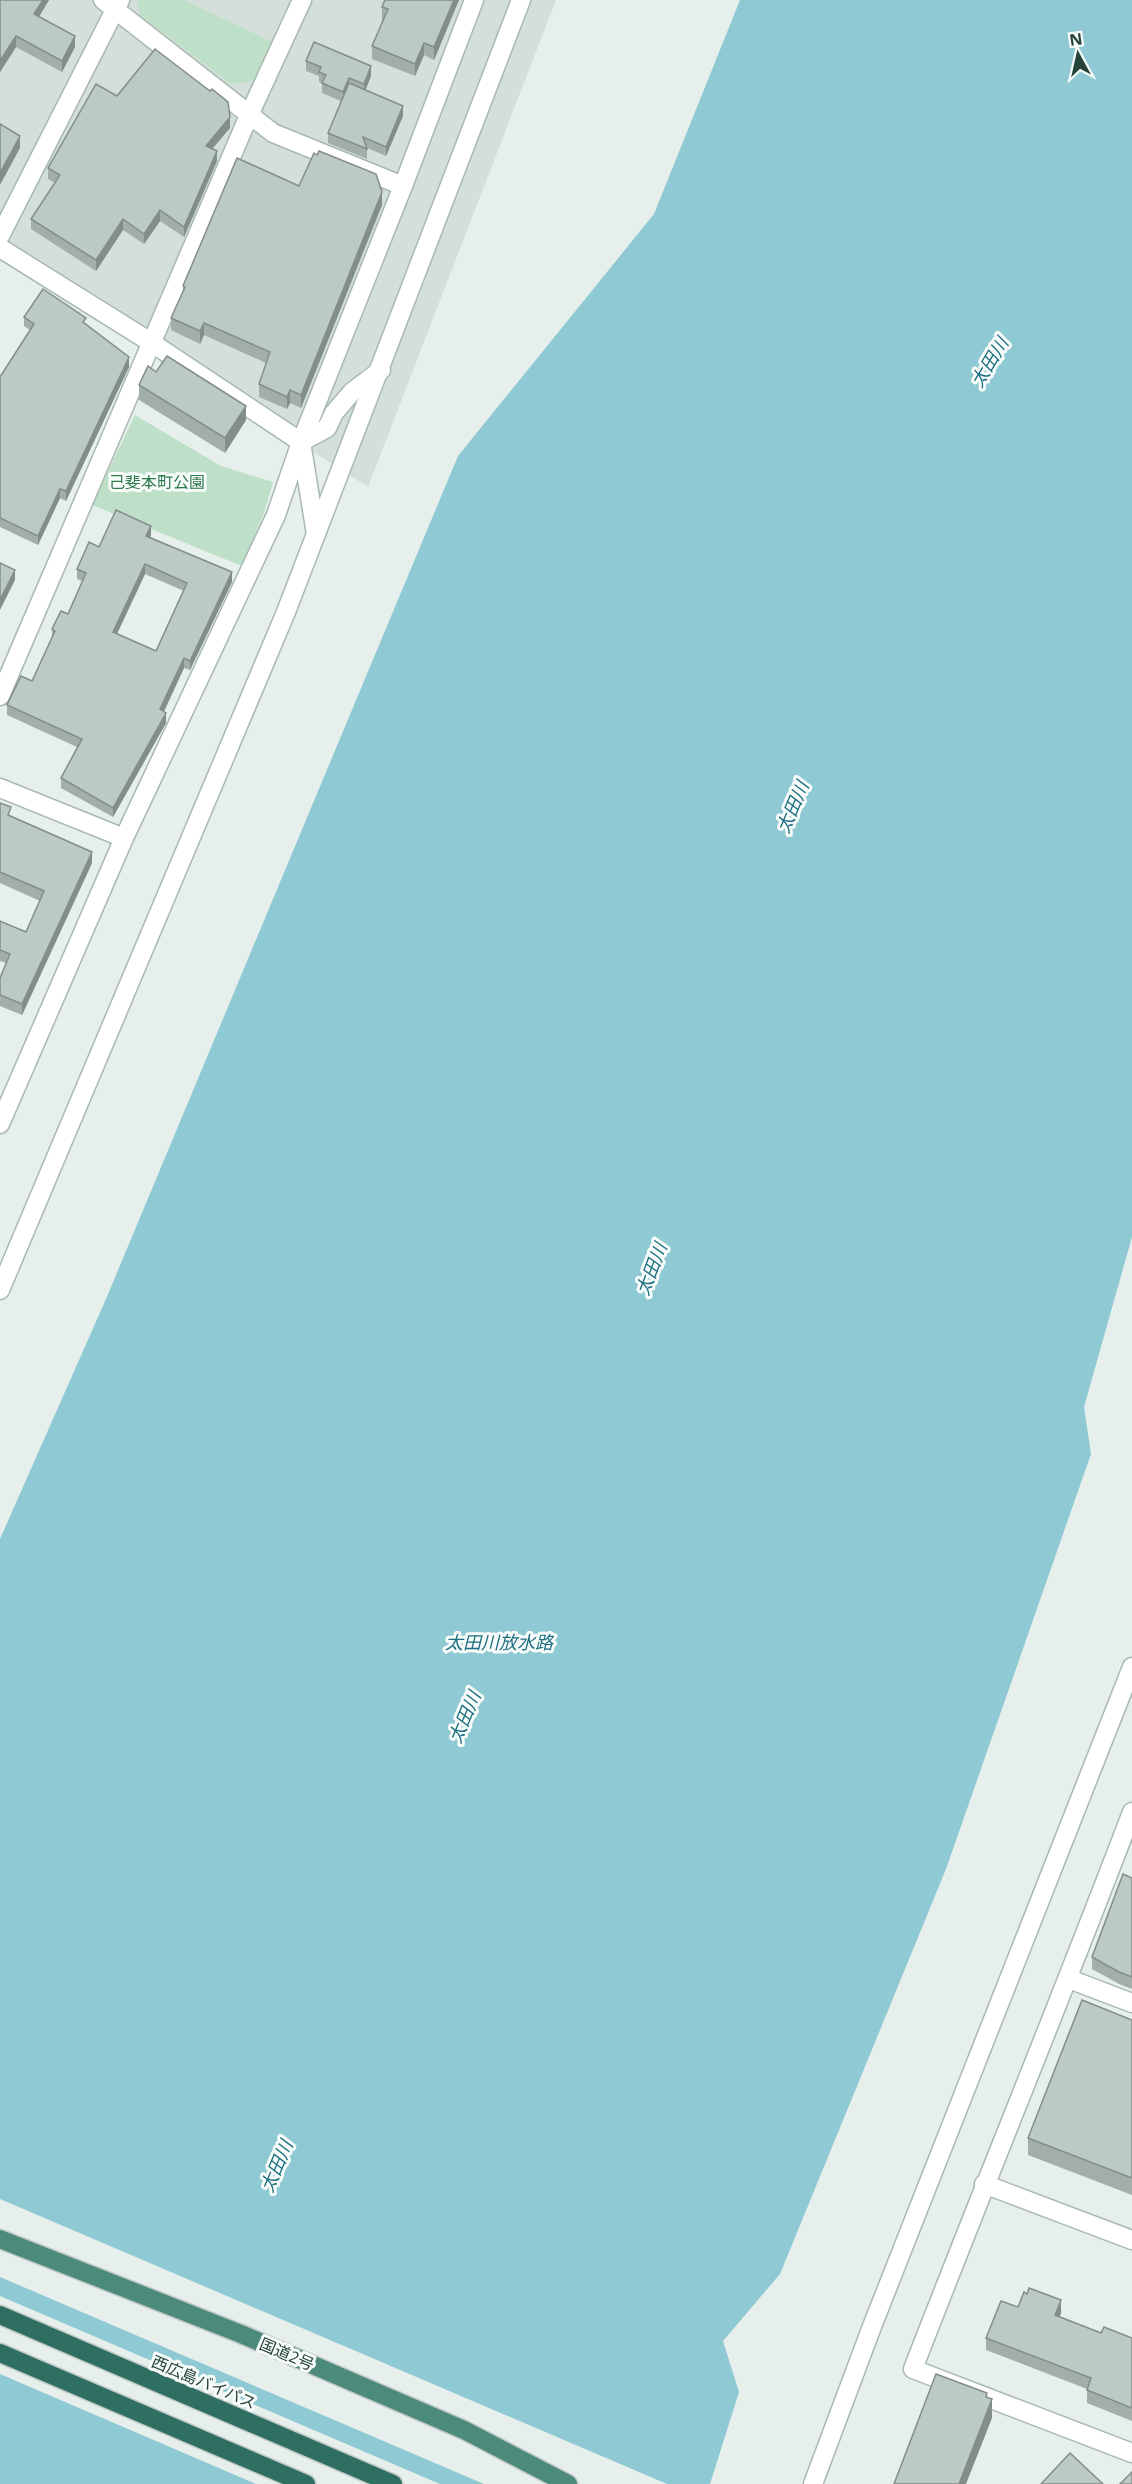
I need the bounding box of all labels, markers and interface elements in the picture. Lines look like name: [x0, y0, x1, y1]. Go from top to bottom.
north arrow: [1048, 24, 1108, 84]
text: N: [1068, 27, 1084, 51]
water label: 太田川: [965, 331, 1014, 391]
park label: 己斐本町公園: [109, 471, 205, 493]
water label: 太田川: [770, 776, 814, 837]
water label: 太田川: [630, 1238, 673, 1299]
water label: 太田川放水路: [445, 1630, 555, 1654]
water label: 太田川: [442, 1686, 486, 1747]
water label: 太田川: [254, 2135, 298, 2196]
street label: 国道2号: [256, 2333, 318, 2375]
street label: 西広島バイパス: [148, 2350, 260, 2414]

